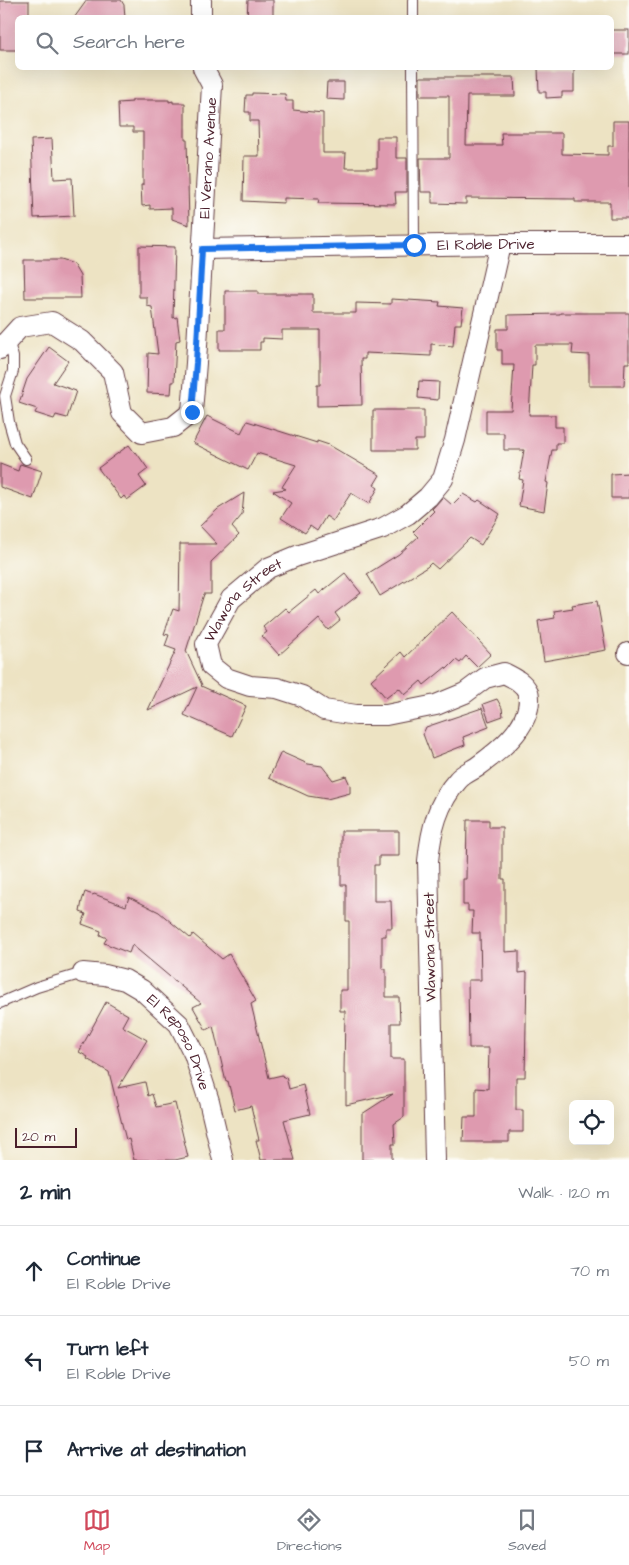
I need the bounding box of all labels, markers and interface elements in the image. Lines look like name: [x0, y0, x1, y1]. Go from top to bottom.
search box: [15, 15, 614, 70]
icon: search: [33, 29, 61, 57]
text: Search here: [73, 29, 185, 56]
street label: El Verano Avenue: [194, 97, 222, 219]
route start: [403, 234, 426, 257]
street label: El Roble Drive: [437, 234, 535, 256]
route end: [181, 401, 204, 424]
street label: Wawona Street: [199, 553, 285, 646]
street label: Wawona Street: [419, 892, 441, 1002]
street label: El Reposo Drive: [142, 989, 215, 1093]
map controls: [569, 1100, 614, 1145]
button: locate: [569, 1100, 614, 1145]
scale bar: [15, 1125, 78, 1148]
text: 20 m: [22, 1127, 55, 1147]
text: 2 min: [20, 1178, 70, 1207]
text: Walk · 120 m: [518, 1182, 609, 1204]
text: Continue: [67, 1246, 141, 1273]
icon: ahead: [20, 1257, 48, 1285]
text: 70 m: [570, 1260, 609, 1282]
text: El Roble Drive: [67, 1273, 171, 1295]
text: Turn left: [67, 1336, 148, 1363]
icon: left: [20, 1347, 48, 1375]
text: 50 m: [569, 1350, 609, 1372]
text: El Roble Drive: [67, 1363, 171, 1385]
icon: arrive: [20, 1437, 48, 1465]
text: Arrive at destination: [67, 1437, 246, 1464]
tab: Map: [83, 1506, 111, 1556]
tab: Directions: [277, 1506, 342, 1556]
tab: Saved: [508, 1506, 546, 1556]

